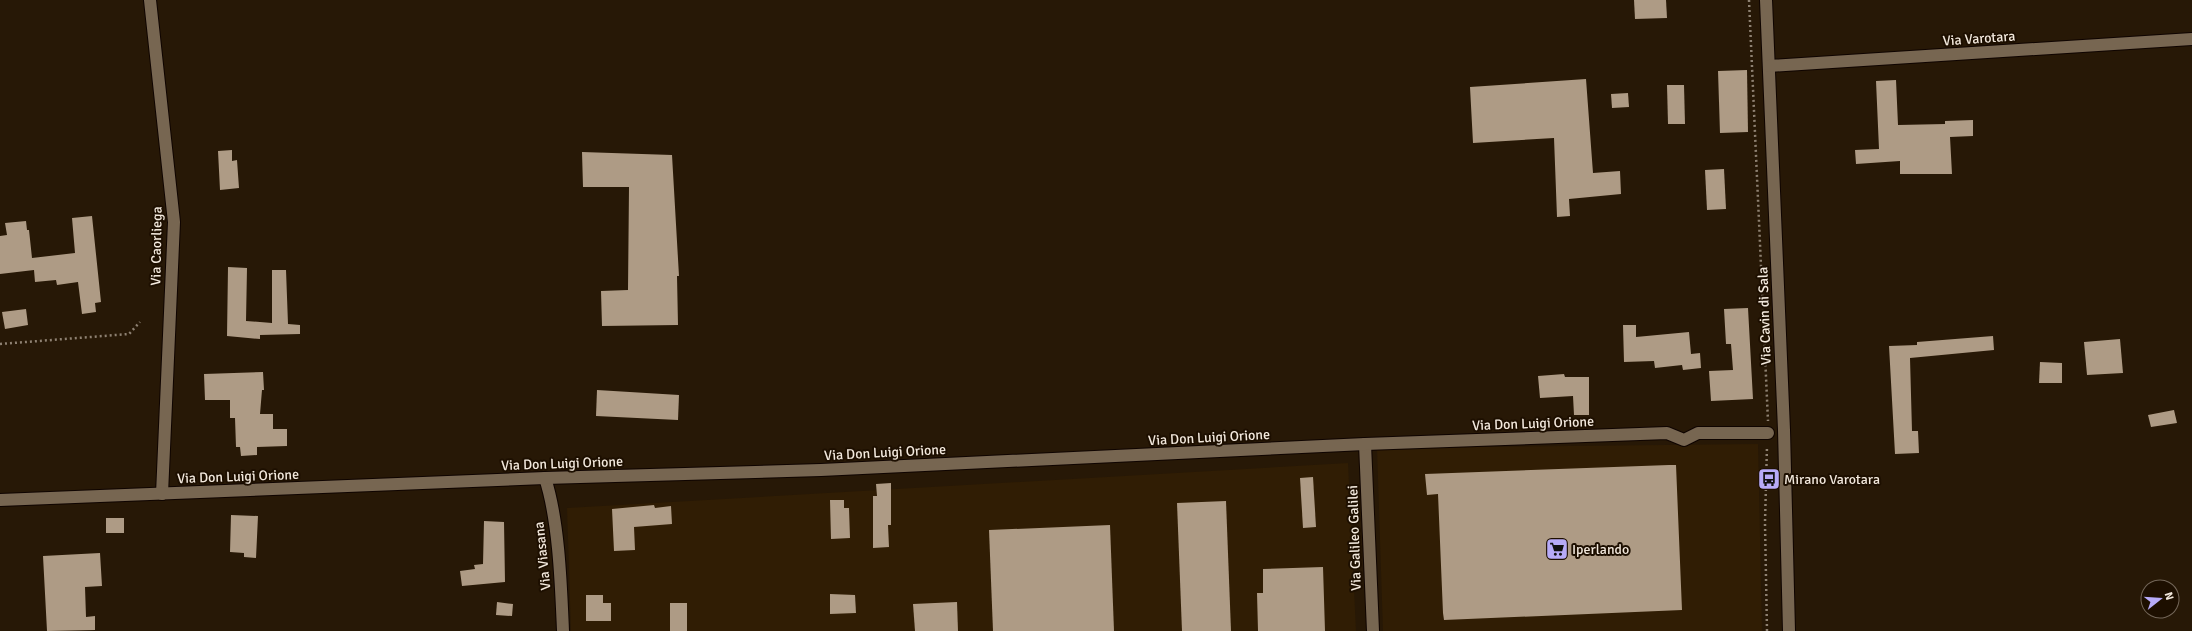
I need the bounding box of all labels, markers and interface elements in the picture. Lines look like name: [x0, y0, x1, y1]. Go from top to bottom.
street label: Via Varotara: [1942, 27, 2016, 50]
street label: Via Caorliega: [147, 206, 166, 286]
street label: Via Cavin di Sala: [1754, 267, 1775, 365]
street label: Via Don Luigi Orione: [1472, 413, 1594, 434]
street label: Via Don Luigi Orione: [1148, 426, 1270, 449]
street label: Via Don Luigi Orione: [824, 441, 946, 464]
street label: Via Don Luigi Orione: [501, 453, 623, 474]
street label: Via Don Luigi Orione: [177, 466, 299, 487]
bus stop icon: Mirano Varotara: [1756, 466, 1782, 492]
place label: Mirano Varotara: [1784, 471, 1880, 488]
street label: Via Galileo Galilei: [1344, 485, 1365, 591]
street label: Via Viasana: [530, 521, 555, 591]
supermarket icon: Iperlando: [1544, 536, 1570, 562]
place label: Iperlando: [1572, 541, 1629, 558]
north arrow: [2140, 579, 2180, 619]
text: N: [2162, 591, 2176, 602]

